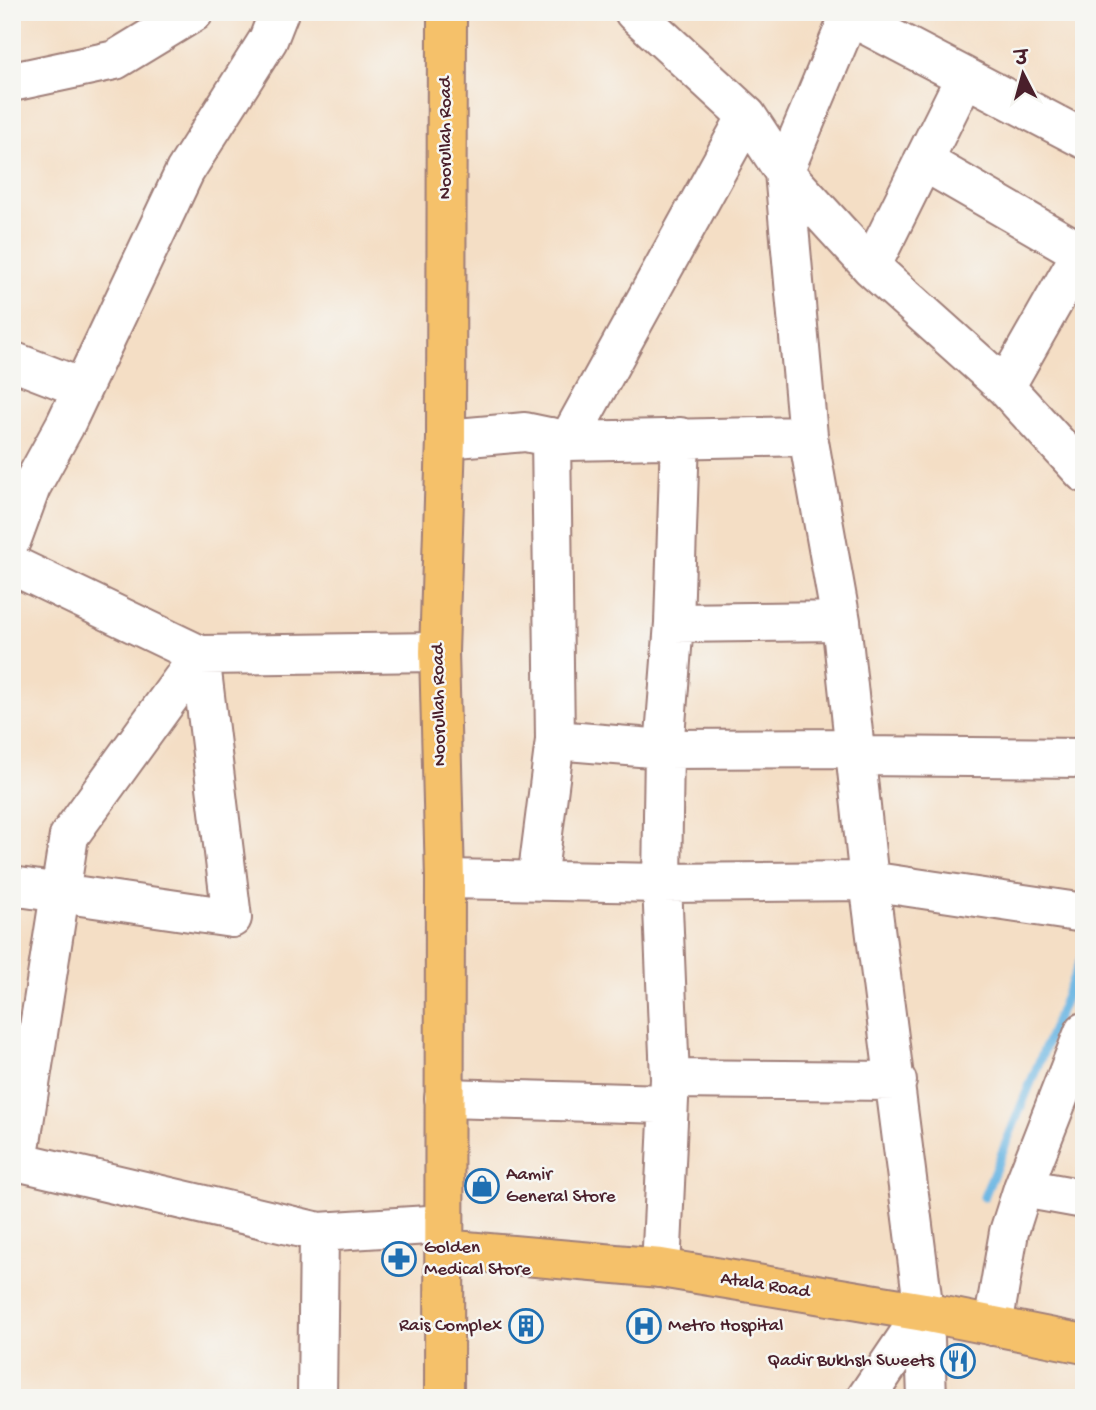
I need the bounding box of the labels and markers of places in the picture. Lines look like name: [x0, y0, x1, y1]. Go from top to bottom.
place label: Aamir General Store: [506, 1164, 616, 1209]
shop icon: Aamir General Store: [463, 1167, 501, 1205]
place label: Golden Medical Store: [424, 1237, 531, 1282]
pharmacy icon: Golden Medical Store: [380, 1240, 418, 1278]
building icon: Rais Complex: [507, 1307, 545, 1345]
hospital icon: Metro Hospital: [625, 1307, 663, 1345]
place label: Rais Complex: [399, 1315, 502, 1338]
place label: Metro Hospital: [668, 1315, 784, 1338]
restaurant icon: Qadir Bukhsh Sweets: [939, 1342, 977, 1380]
place label: Qadir Bukhsh Sweets: [767, 1350, 935, 1373]

